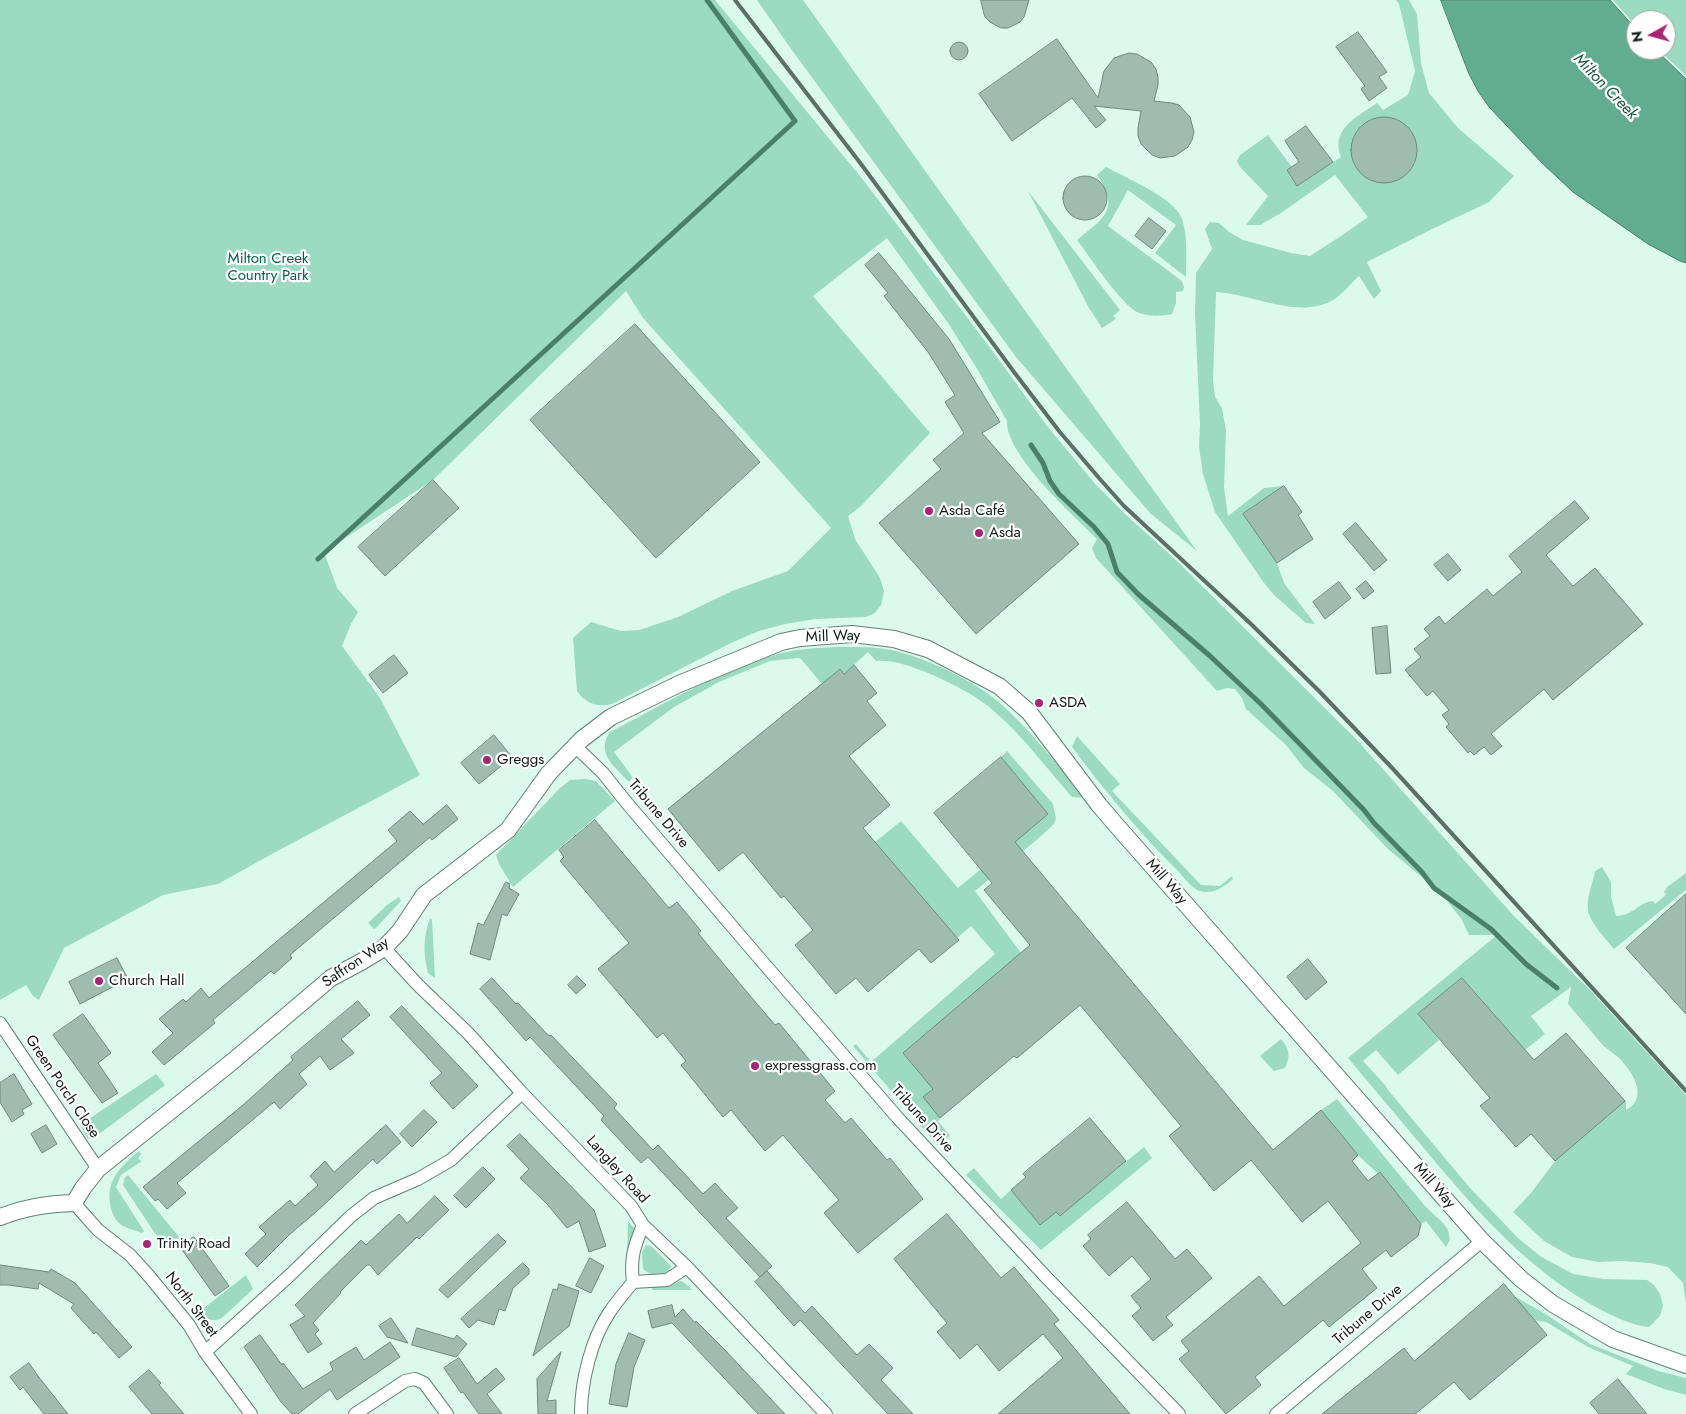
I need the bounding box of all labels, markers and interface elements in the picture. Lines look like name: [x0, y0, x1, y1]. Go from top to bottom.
north arrow: [1626, 10, 1676, 60]
text: N: [1627, 30, 1648, 43]
water label: Milton Creek: [1569, 50, 1641, 124]
park label: Milton Creek Country Park: [227, 250, 309, 285]
place label: Asda Café: [939, 502, 1005, 520]
marker: Asda Café: [923, 505, 935, 517]
place label: Asda: [989, 524, 1021, 542]
marker: Asda: [973, 527, 985, 539]
street label: Mill Way: [805, 627, 861, 647]
place label: ASDA: [1049, 694, 1087, 712]
marker: ASDA: [1033, 697, 1045, 709]
place label: Greggs: [497, 751, 544, 769]
marker: Greggs: [481, 754, 493, 766]
street label: Tribune Drive: [624, 776, 692, 852]
street label: Mill Way: [1141, 856, 1191, 908]
street label: Saffron Way: [319, 934, 393, 992]
place label: Church Hall: [109, 972, 184, 990]
marker: Church Hall: [93, 975, 105, 987]
street label: Green Porch Close: [21, 1032, 103, 1142]
place label: expressgrass.com: [765, 1057, 877, 1075]
marker: expressgrass.com: [749, 1060, 761, 1072]
street label: Tribune Drive: [887, 1082, 957, 1156]
street label: Langley Road: [582, 1132, 652, 1208]
street label: Mill Way: [1409, 1160, 1459, 1212]
place label: Trinity Road: [157, 1235, 231, 1253]
marker: Trinity Road: [141, 1238, 153, 1250]
street label: North Street: [161, 1269, 221, 1341]
street label: Tribune Drive: [1330, 1281, 1406, 1349]

